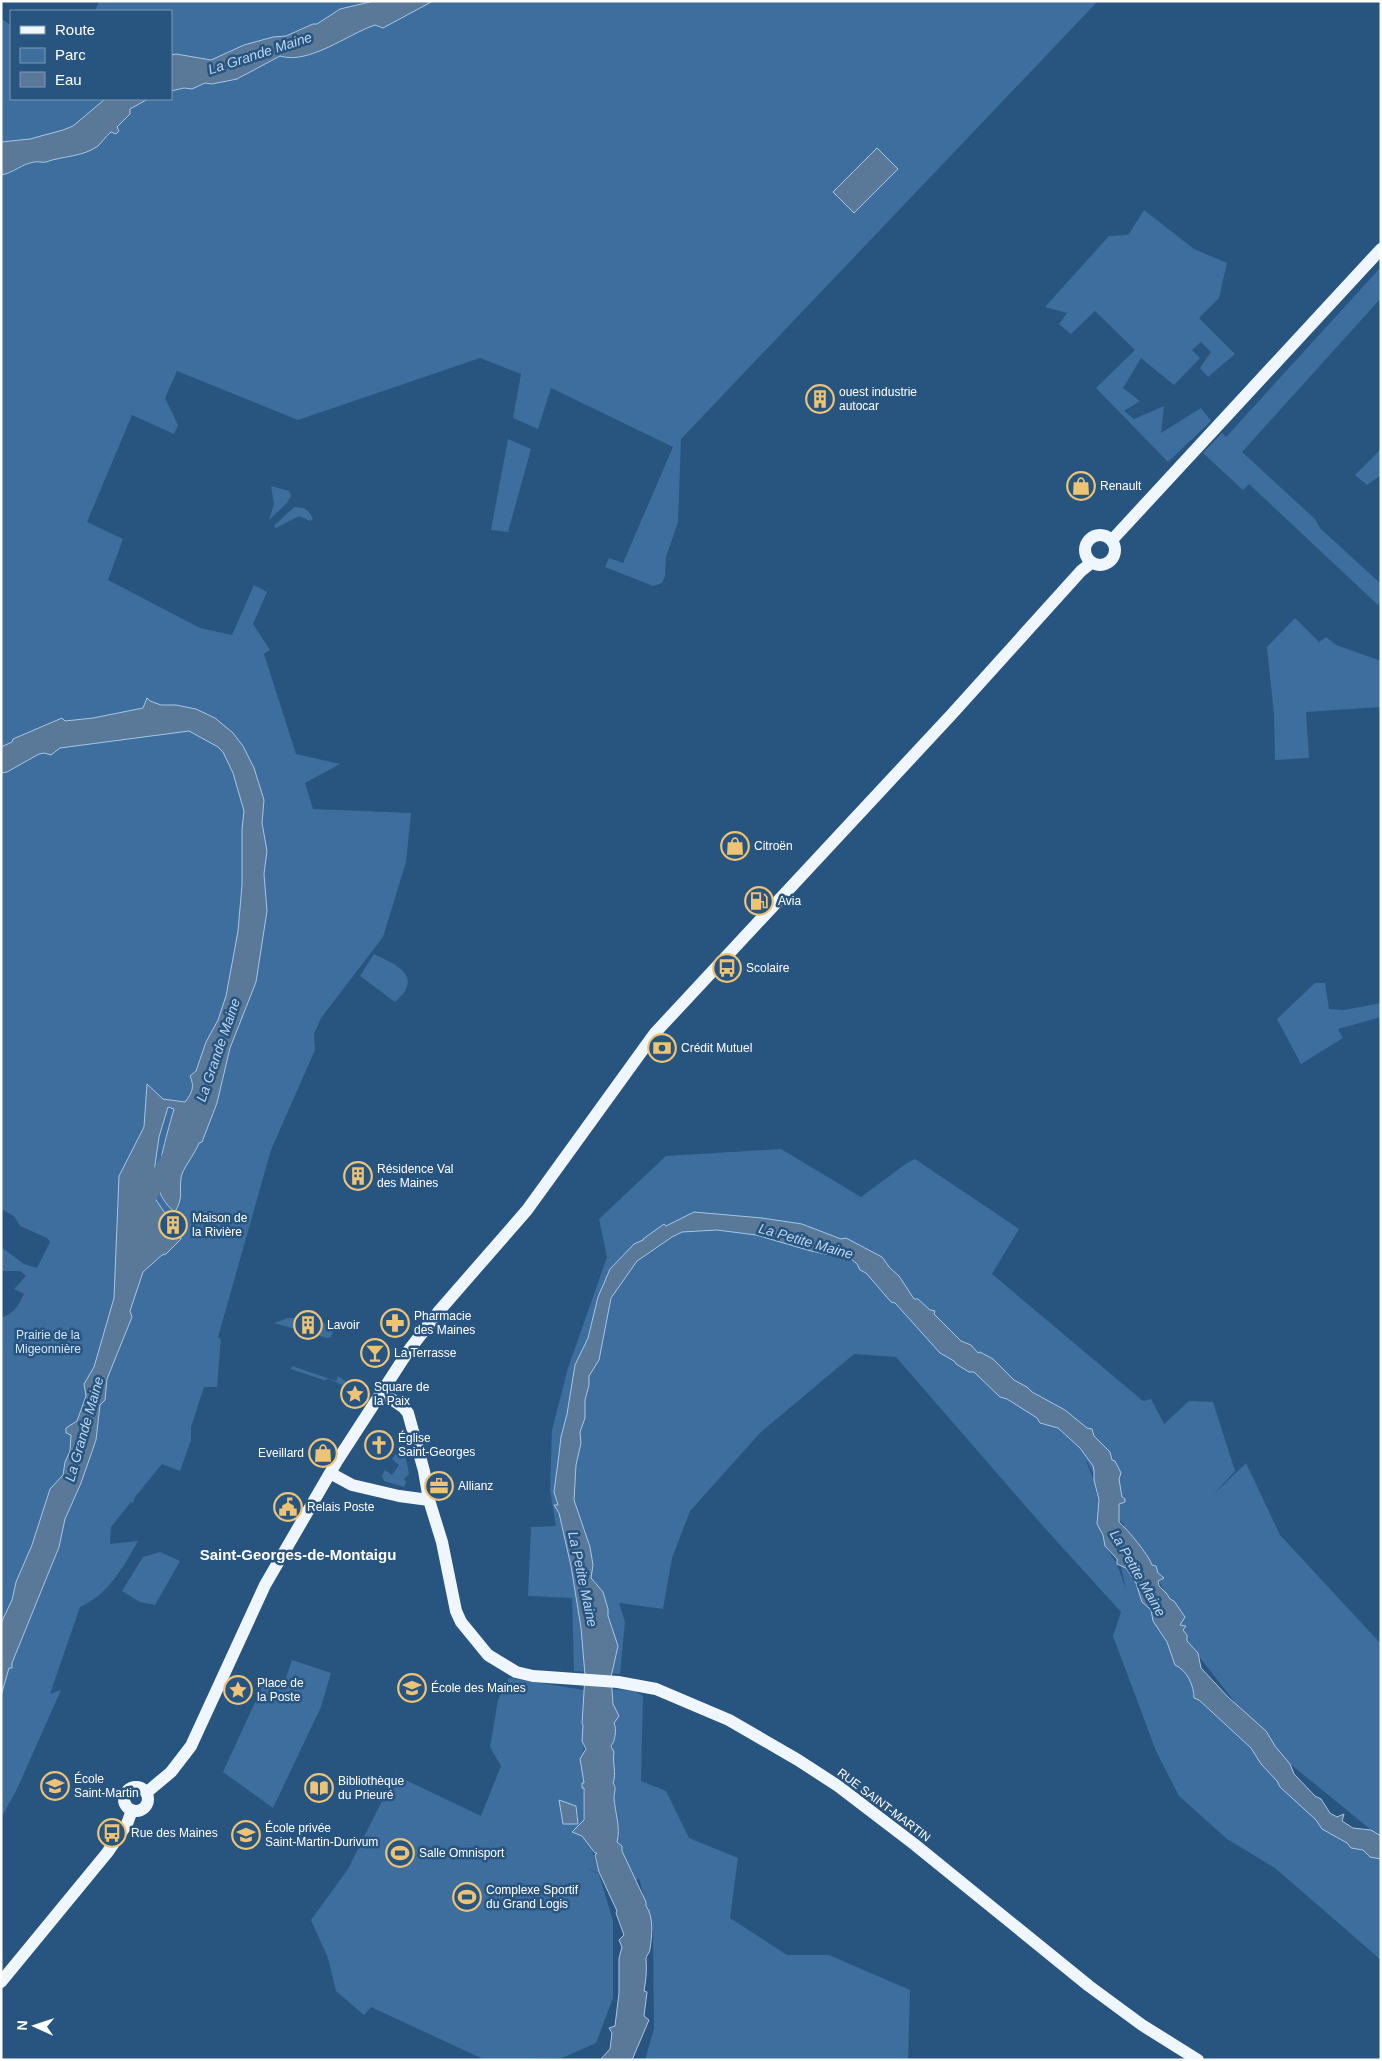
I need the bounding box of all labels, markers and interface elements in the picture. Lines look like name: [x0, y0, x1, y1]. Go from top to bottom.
legend: [10, 10, 172, 100]
text: Route: [55, 21, 95, 38]
water label: La Grande Maine: [206, 29, 314, 77]
text: Parc: [55, 46, 86, 63]
text: Eau: [55, 71, 82, 88]
building icon: ouest industrie autocar: [805, 384, 835, 414]
place label: ouest industrie autocar: [839, 385, 917, 413]
shop icon: Renault: [1066, 471, 1096, 501]
place label: Renault: [1100, 479, 1142, 493]
shop icon: Citroën: [720, 831, 750, 861]
place label: Citroën: [754, 839, 793, 853]
fuel station icon: Avia: [744, 886, 774, 916]
place label: Avia: [778, 894, 801, 908]
bus stop icon: Scolaire: [712, 953, 742, 983]
place label: Scolaire: [746, 961, 790, 975]
water label: La Grande Maine: [193, 996, 243, 1104]
bank icon: Crédit Mutuel: [647, 1033, 677, 1063]
place label: Crédit Mutuel: [681, 1041, 752, 1055]
building icon: Résidence Val des Maines: [343, 1161, 373, 1191]
place label: Résidence Val des Maines: [377, 1162, 454, 1190]
building icon: Maison de la Rivière: [158, 1210, 188, 1240]
place label: Maison de la Rivière: [192, 1211, 248, 1239]
water label: La Petite Maine: [757, 1220, 855, 1262]
pharmacy icon: Pharmacie des Maines: [380, 1308, 410, 1338]
place label: Pharmacie des Maines: [414, 1309, 475, 1337]
building icon: Lavoir: [293, 1310, 323, 1340]
place label: Lavoir: [327, 1318, 360, 1332]
park label: Prairie de la Migeonnière: [15, 1328, 81, 1356]
bar icon: La Terrasse: [360, 1338, 390, 1368]
place label: La Terrasse: [394, 1346, 457, 1360]
water label: La Grande Maine: [61, 1375, 107, 1483]
place icon: Square de la Paix: [340, 1379, 370, 1409]
place label: Square de la Paix: [374, 1380, 430, 1408]
church icon: Église Saint-Georges: [364, 1430, 394, 1460]
place label: Église Saint-Georges: [398, 1430, 475, 1459]
shop icon: Eveillard: [308, 1438, 338, 1468]
place label: Eveillard: [258, 1446, 304, 1460]
office icon: Allianz: [424, 1471, 454, 1501]
place label: Allianz: [458, 1479, 493, 1493]
public building icon: Relais Poste: [273, 1492, 303, 1522]
place label: Relais Poste: [307, 1500, 375, 1514]
water label: La Petite Maine: [1107, 1527, 1169, 1619]
water label: La Petite Maine: [565, 1530, 601, 1628]
district label: Saint-Georges-de-Montaigu: [200, 1546, 396, 1563]
school or university icon: École des Maines: [397, 1673, 427, 1703]
place icon: Place de la Poste: [223, 1675, 253, 1705]
place label: Place de la Poste: [257, 1676, 304, 1704]
place label: École des Maines: [431, 1680, 526, 1695]
street label: RUE SAINT-MARTIN: [835, 1765, 933, 1845]
school or university icon: École Saint-Martin: [40, 1771, 70, 1801]
place label: École Saint-Martin: [74, 1771, 139, 1800]
library icon: Bibliothèque du Prieuré: [304, 1773, 334, 1803]
place label: Bibliothèque du Prieuré: [338, 1774, 404, 1802]
bus stop icon: Rue des Maines: [97, 1818, 127, 1848]
school or university icon: École privée Saint-Martin-Durivum: [231, 1820, 261, 1850]
place label: École privée Saint-Martin-Durivum: [265, 1820, 378, 1849]
place label: Rue des Maines: [131, 1826, 218, 1840]
sports icon: Salle Omnisport: [385, 1838, 415, 1868]
place label: Salle Omnisport: [419, 1846, 505, 1860]
sports icon: Complexe Sportif du Grand Logis: [452, 1882, 482, 1912]
place label: Complexe Sportif du Grand Logis: [486, 1883, 579, 1911]
north arrow: [10, 2001, 60, 2051]
text: N: [14, 2020, 30, 2031]

